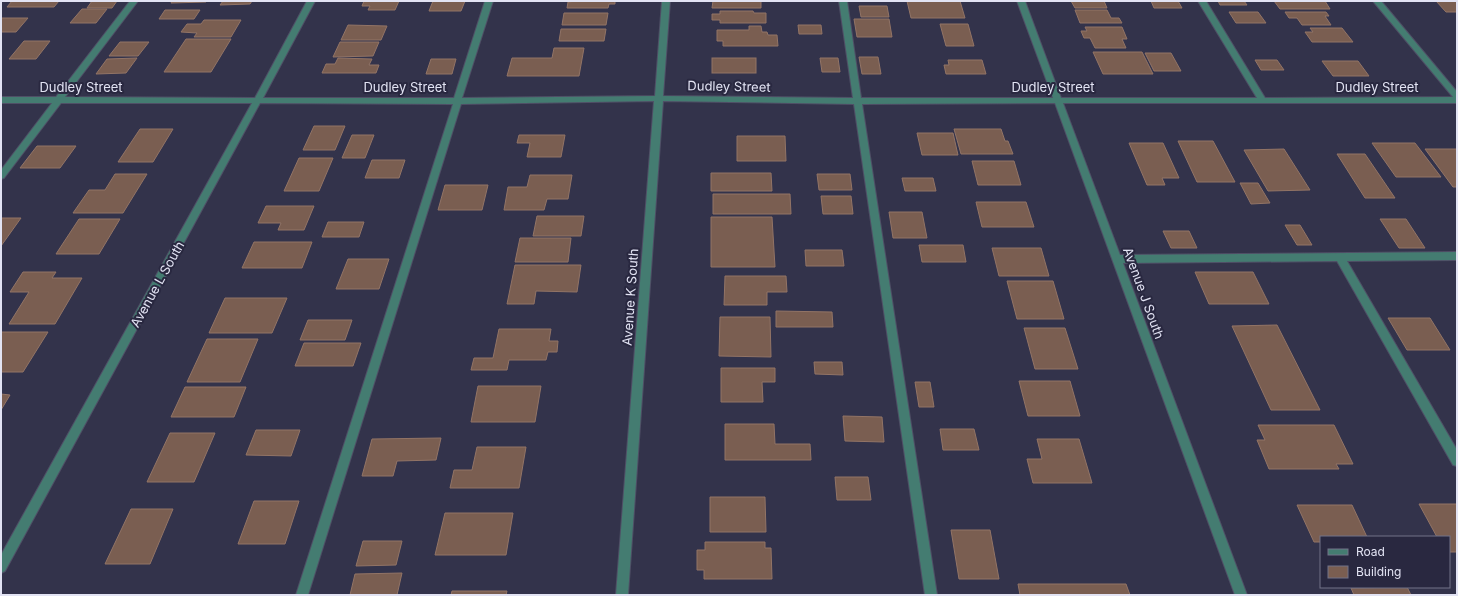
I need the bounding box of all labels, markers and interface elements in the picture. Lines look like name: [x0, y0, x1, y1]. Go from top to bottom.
street label: Dudley Street: [687, 77, 771, 95]
street label: Dudley Street: [39, 79, 123, 95]
street label: Dudley Street: [363, 79, 447, 95]
street label: Dudley Street: [1011, 79, 1095, 95]
street label: Dudley Street: [1335, 79, 1419, 95]
street label: Avenue L South: [127, 238, 187, 330]
street label: Avenue J South: [1120, 245, 1168, 341]
street label: Avenue K South: [619, 248, 641, 346]
legend: [1320, 536, 1450, 588]
text: Road: [1356, 544, 1385, 559]
text: Building: [1356, 564, 1401, 579]

